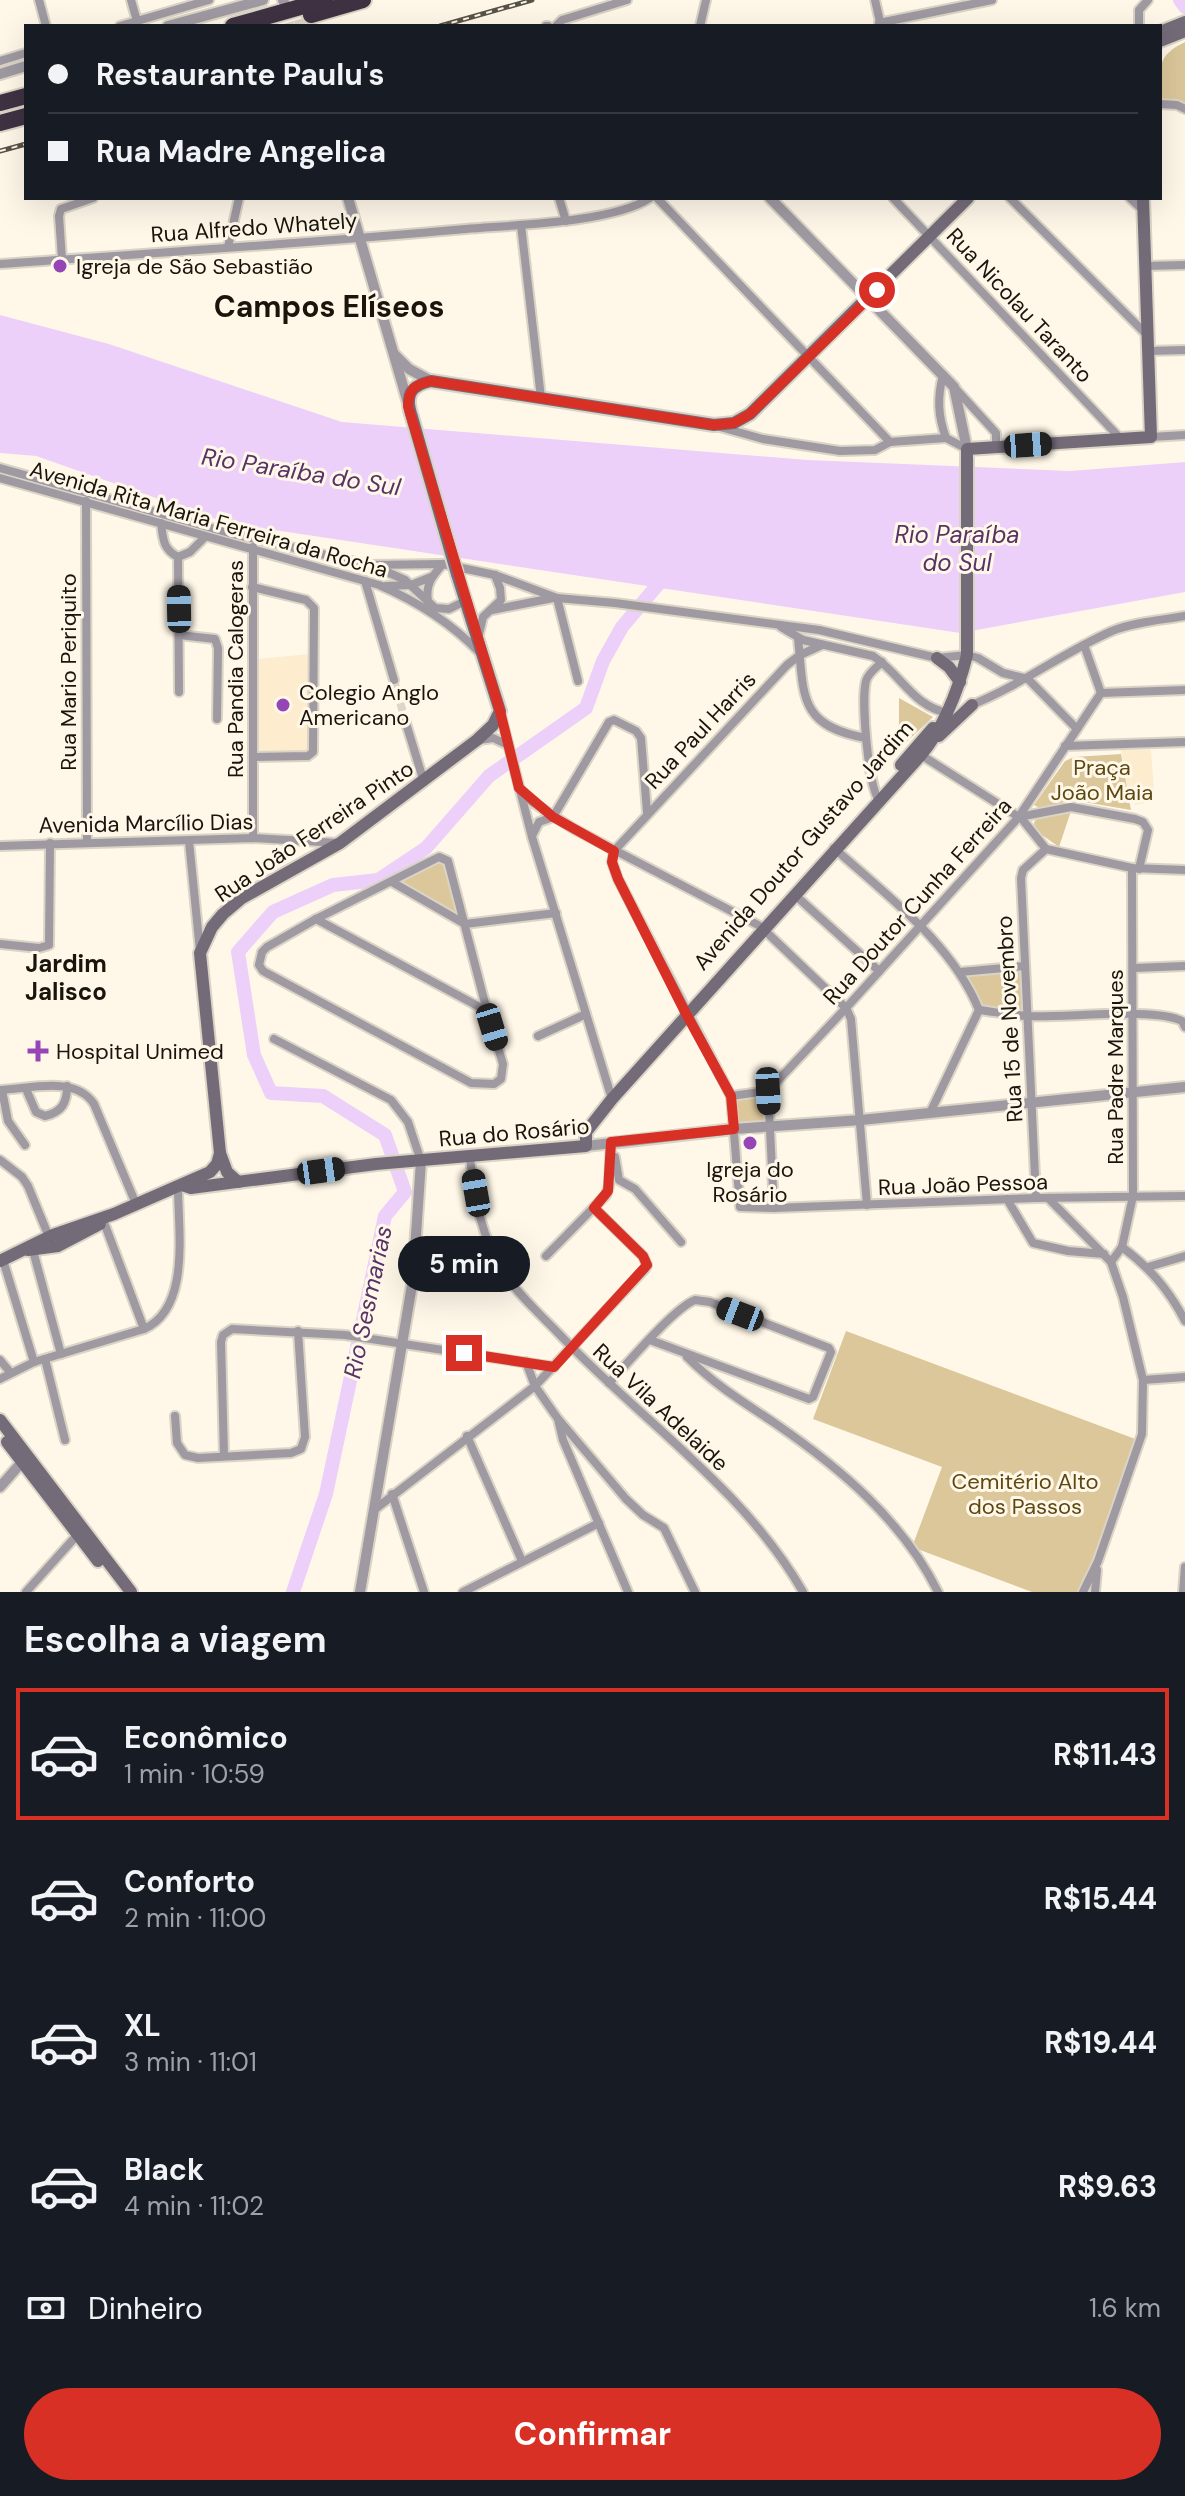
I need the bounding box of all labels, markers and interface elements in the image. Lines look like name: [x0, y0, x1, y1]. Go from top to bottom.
text: Restaurante Paulu's: [96, 55, 385, 94]
text: Rua Madre Angelica: [96, 132, 386, 171]
street label: Rua Alfredo Whately: [150, 206, 358, 249]
street label: Rua Nicolau Taranto: [940, 222, 1099, 389]
place label: Igreja de São Sebastião: [76, 252, 313, 281]
marker: Igreja de São Sebastião: [51, 257, 69, 275]
route start: [859, 272, 895, 308]
district label: Campos Elíseos: [214, 287, 444, 326]
car: [1003, 431, 1053, 459]
water label: Rio Paraíba do Sul: [199, 440, 403, 503]
street label: Avenida Rita Maria Ferreira da Rocha: [27, 454, 391, 585]
water label: Rio Paraíba do Sul: [894, 519, 1020, 578]
street label: Rua Pandia Calogeras: [221, 560, 250, 778]
street label: Rua Mario Periquito: [54, 573, 83, 771]
car: [167, 585, 191, 633]
street label: Rua Paul Harris: [638, 665, 762, 795]
place label: Colegio Anglo Americano: [299, 678, 439, 732]
marker: Colegio Anglo Americano: [274, 696, 292, 714]
street label: Avenida Doutor Gustavo Jardim: [687, 714, 920, 976]
park label: Praça João Maia: [1051, 753, 1153, 807]
street label: Rua João Ferreira Pinto: [209, 754, 419, 909]
street label: Rua Doutor Cunha Ferreira: [817, 792, 1018, 1011]
street label: Avenida Marcílio Dias: [38, 807, 254, 840]
street label: Rua 15 de Novembro: [990, 915, 1029, 1123]
district label: Jardim Jalisco: [25, 948, 107, 1007]
street label: Rua Padre Marques: [1101, 969, 1130, 1165]
car: [474, 1001, 510, 1053]
place label: Hospital Unimed: [56, 1037, 224, 1066]
marker: Hospital Unimed: [27, 1040, 49, 1062]
car: [755, 1066, 781, 1116]
street label: Rua do Rosário: [438, 1111, 591, 1154]
marker: Igreja do Rosário: [741, 1134, 759, 1152]
place label: Igreja do Rosário: [706, 1155, 794, 1209]
car: [296, 1156, 346, 1186]
car: [460, 1167, 492, 1219]
street label: Rua João Pessoa: [877, 1167, 1049, 1202]
water label: Rio Sesmarias: [336, 1223, 399, 1381]
callout: 5 min: [398, 1237, 530, 1293]
text: 5 min: [429, 1247, 499, 1281]
car: [713, 1294, 767, 1334]
route end: [446, 1335, 482, 1371]
street label: Rua Vila Adelaide: [587, 1337, 735, 1478]
park label: Cemitério Alto dos Passos: [951, 1467, 1099, 1521]
text: Escolha a viagem: [24, 1616, 327, 1663]
icon: car: [28, 1718, 100, 1790]
text: Econômico: [124, 1718, 288, 1757]
text: R$11.43: [1053, 1735, 1157, 1774]
text: 1 min · 10:59: [124, 1757, 265, 1791]
icon: car: [28, 1862, 100, 1934]
text: Conforto: [124, 1862, 255, 1901]
text: R$15.44: [1044, 1879, 1157, 1918]
text: 2 min · 11:00: [124, 1901, 266, 1935]
icon: car: [28, 2006, 100, 2078]
text: XL: [124, 2006, 161, 2045]
text: R$19.44: [1044, 2023, 1157, 2062]
text: 3 min · 11:01: [124, 2045, 257, 2079]
icon: car: [28, 2150, 100, 2222]
text: Black: [124, 2150, 204, 2189]
text: R$9.63: [1058, 2167, 1157, 2206]
text: 4 min · 11:02: [124, 2189, 264, 2223]
icon: cash: [24, 2286, 68, 2330]
text: Dinheiro: [88, 2289, 203, 2328]
text: 1.6 km: [1089, 2291, 1161, 2325]
button: Confirmar: [24, 2388, 1161, 2480]

